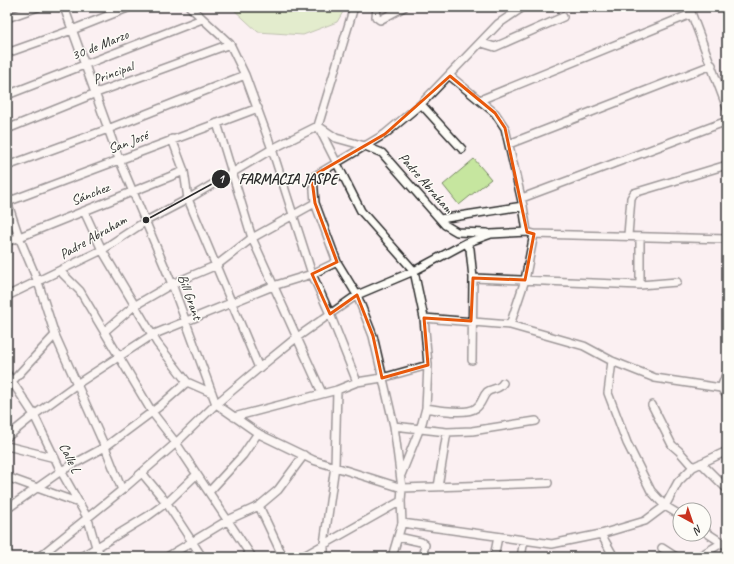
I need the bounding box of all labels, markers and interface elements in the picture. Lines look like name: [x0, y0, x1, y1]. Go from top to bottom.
street label: 30 de Marzo: [69, 26, 132, 64]
street label: Principal: [90, 57, 138, 88]
street label: San José: [106, 126, 152, 157]
street label: Padre Abraham: [395, 149, 458, 218]
callout: FARMACIA JASPE: [211, 165, 345, 192]
text: FARMACIA JASPE: [239, 170, 340, 189]
text: 1: [218, 171, 225, 187]
street label: Sánchez: [69, 178, 113, 209]
street label: Padre Abraham: [56, 210, 131, 263]
street label: Bill Grant: [174, 272, 206, 323]
street label: Calle L: [55, 440, 85, 476]
north arrow: [672, 502, 712, 542]
text: N: [690, 522, 706, 539]

